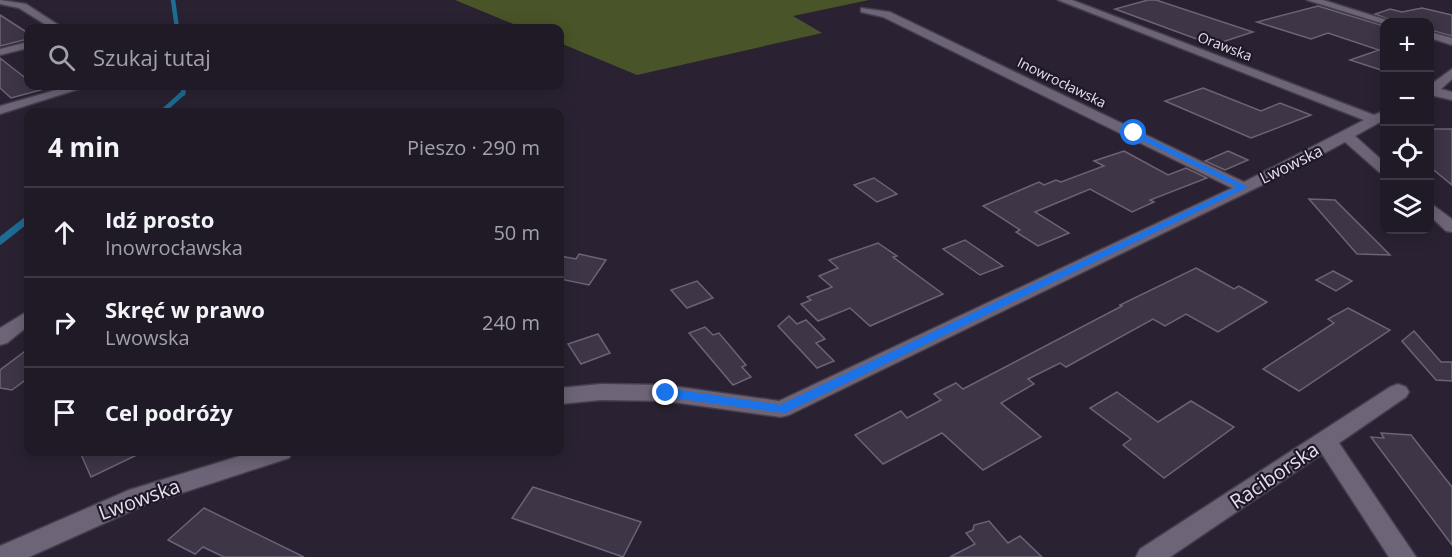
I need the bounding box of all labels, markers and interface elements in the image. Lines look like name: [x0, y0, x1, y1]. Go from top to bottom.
map controls: [1380, 18, 1434, 234]
button: +: [1380, 18, 1434, 72]
search box: [24, 24, 564, 90]
street label: Orawska: [1195, 27, 1255, 65]
icon: search: [45, 41, 78, 74]
text: Szukaj tutaj: [93, 42, 211, 72]
street label: Inowrocławska: [1014, 52, 1110, 112]
button: −: [1380, 72, 1434, 126]
route start: [1120, 119, 1146, 145]
button: locate: [1380, 126, 1434, 180]
text: 4 min: [48, 129, 120, 165]
text: Pieszo · 290 m: [407, 134, 540, 161]
street label: Lwowska: [1256, 139, 1326, 189]
button: layers: [1380, 180, 1434, 234]
text: Idź prosto: [105, 204, 214, 234]
icon: ahead: [48, 216, 81, 249]
text: 50 m: [493, 219, 540, 246]
text: Inowrocławska: [105, 234, 243, 261]
text: Skręć w prawo: [105, 294, 265, 324]
icon: right: [48, 306, 81, 339]
text: 240 m: [482, 309, 540, 336]
text: Lwowska: [105, 324, 190, 351]
route end: [652, 379, 678, 405]
icon: arrive: [48, 396, 81, 429]
text: Cel podróży: [105, 397, 233, 427]
street label: Raciborska: [1224, 435, 1324, 515]
street label: Lwowska: [95, 472, 183, 526]

